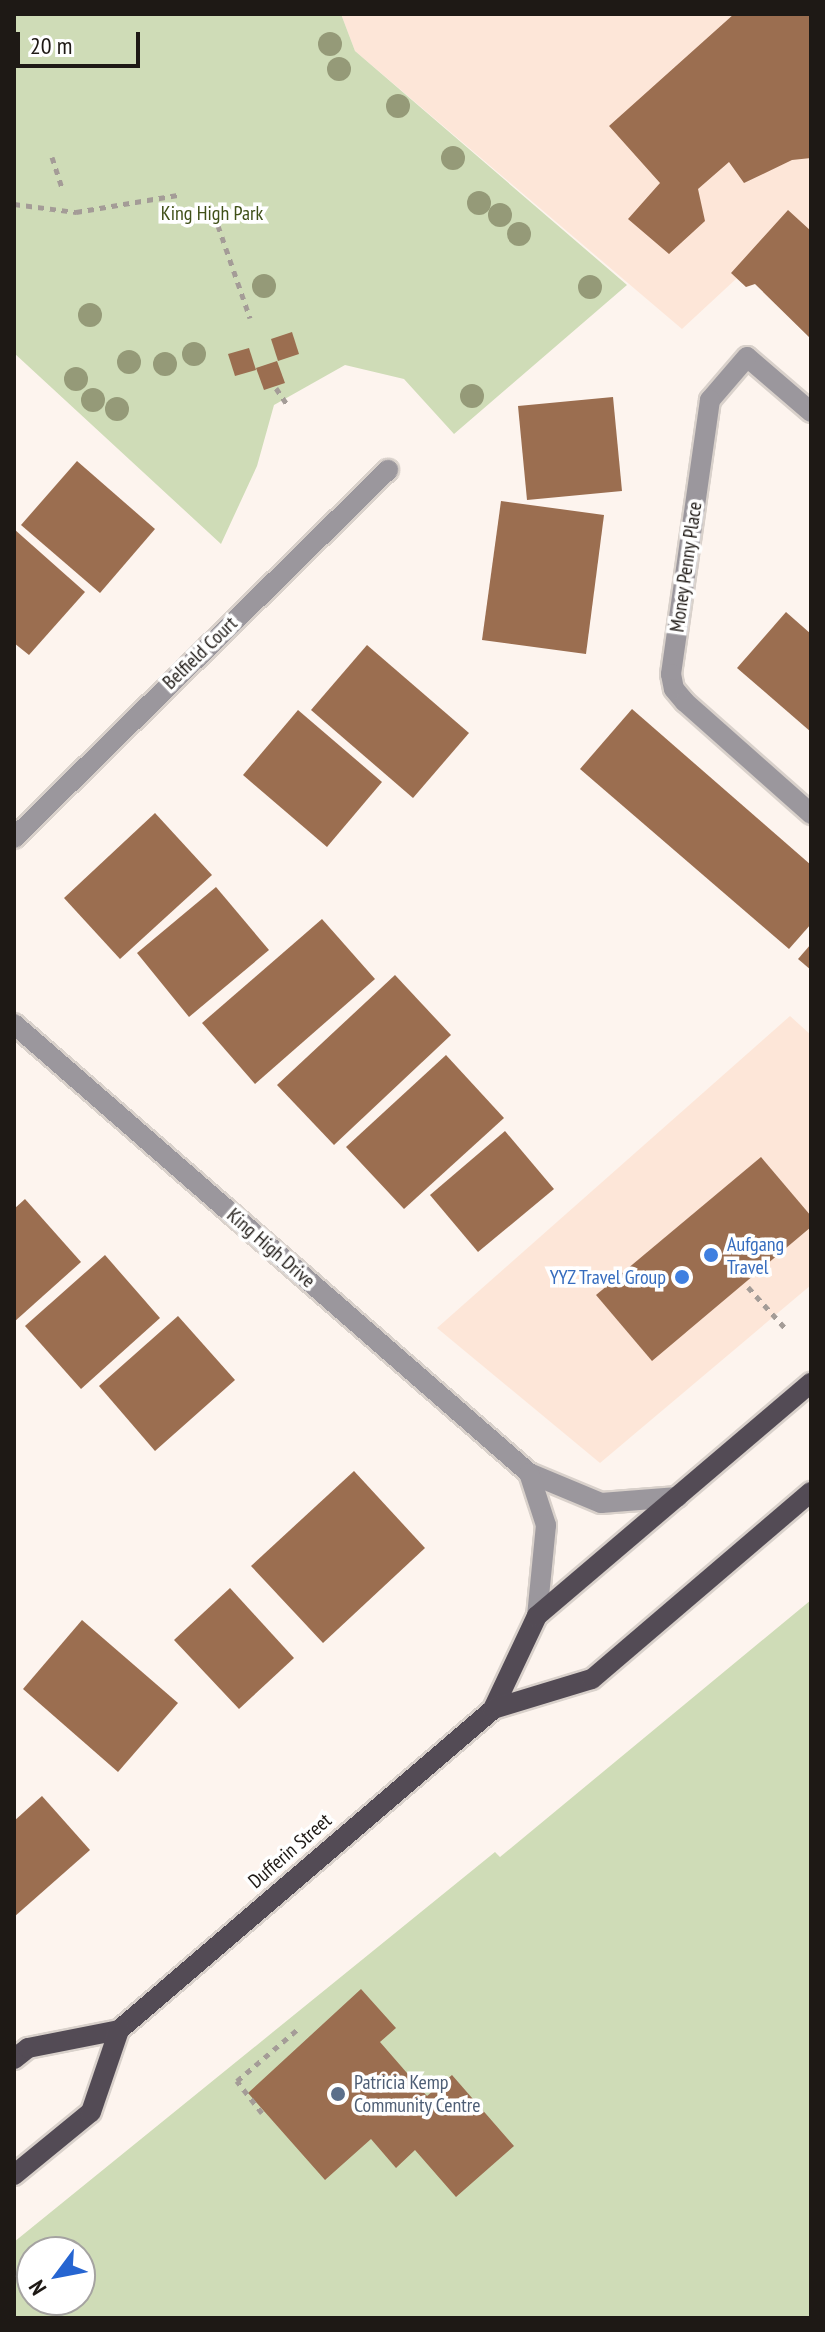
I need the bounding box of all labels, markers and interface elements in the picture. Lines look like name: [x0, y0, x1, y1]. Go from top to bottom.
scale bar: [20, 16, 144, 66]
text: 20 m: [30, 30, 72, 61]
park label: King High Park: [161, 201, 263, 225]
street label: Money Penny Place: [665, 500, 707, 634]
street label: Belfield Court: [158, 612, 242, 694]
street label: King High Drive: [222, 1203, 320, 1293]
place label: Aufgang Travel: [727, 1232, 784, 1279]
marker: Aufgang Travel: [702, 1246, 720, 1264]
place label: YYZ Travel Group: [549, 1265, 666, 1289]
marker: YYZ Travel Group: [673, 1268, 691, 1286]
street label: Dufferin Street: [244, 1809, 336, 1893]
place label: Patricia Kemp Community Centre: [354, 2070, 481, 2117]
marker: Patricia Kemp Community Centre: [329, 2085, 347, 2103]
north arrow: [16, 2236, 96, 2316]
text: N: [22, 2275, 52, 2300]

